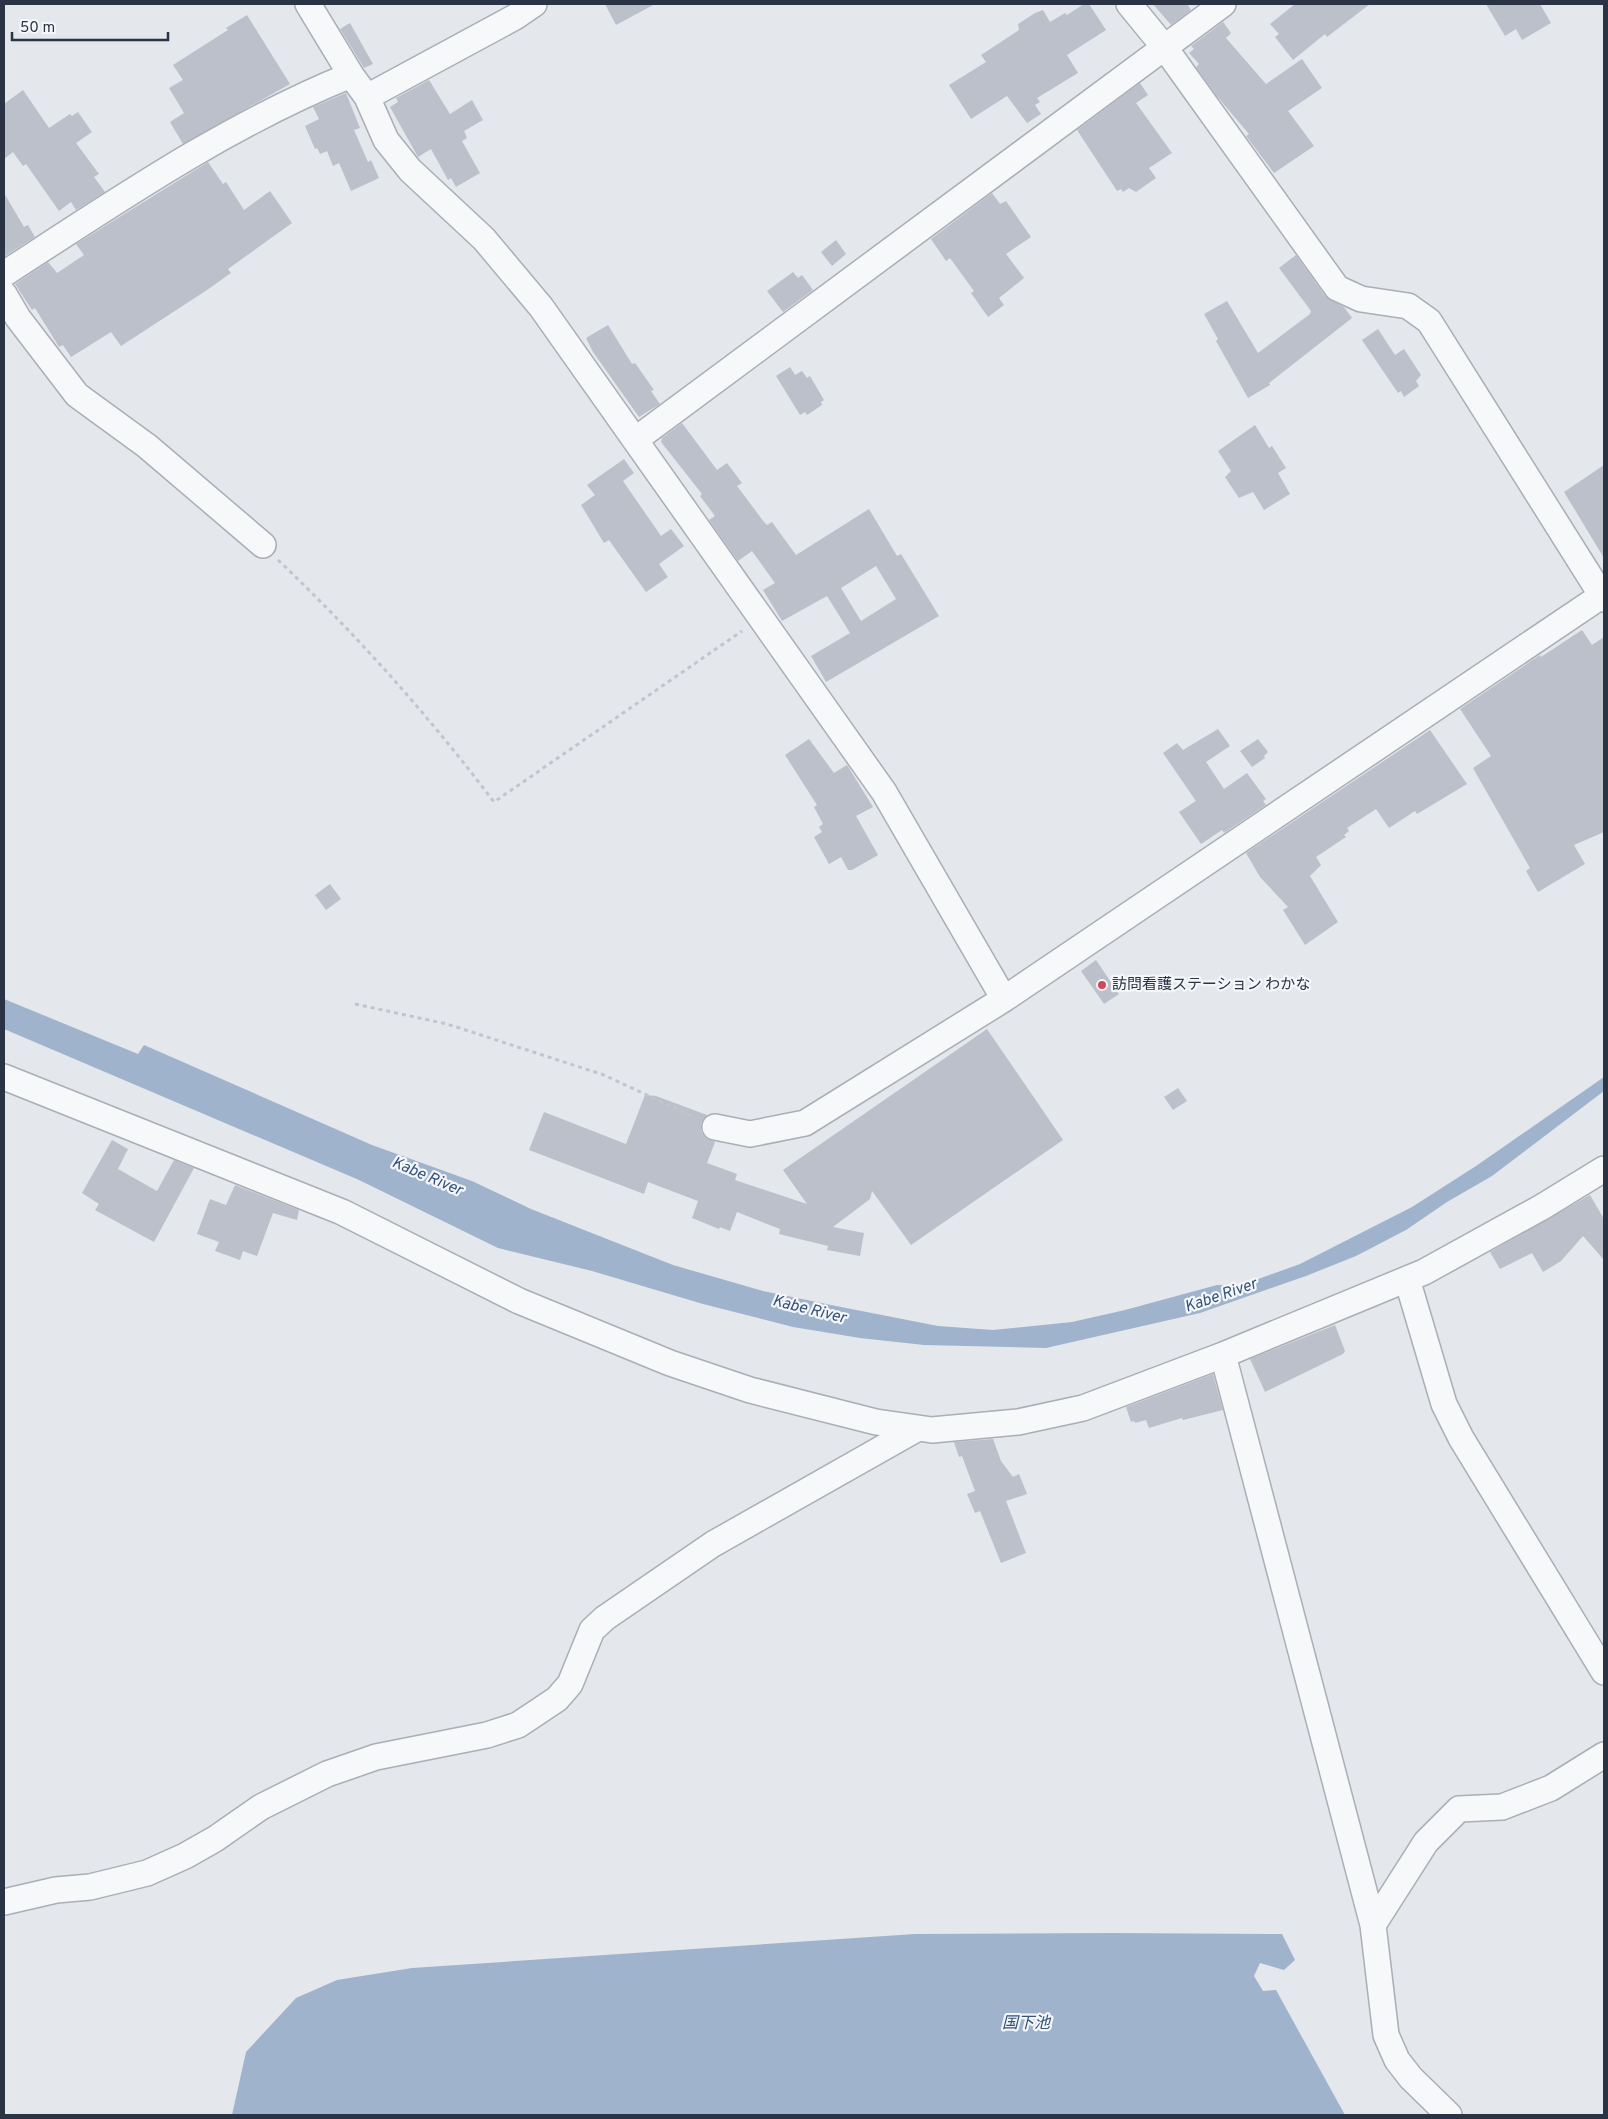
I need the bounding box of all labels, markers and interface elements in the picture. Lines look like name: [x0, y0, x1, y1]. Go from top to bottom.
scale bar: [12, 10, 169, 42]
text: 50 m: [20, 19, 55, 38]
place label: 訪問看護ステーション わかな: [1112, 976, 1310, 995]
marker: 訪問看護ステーション わかな: [1096, 979, 1108, 991]
water label: Kabe River: [389, 1153, 467, 1202]
water label: Kabe River: [1182, 1274, 1262, 1318]
water label: Kabe River: [770, 1291, 850, 1329]
water label: 国下池: [1002, 2014, 1052, 2034]

